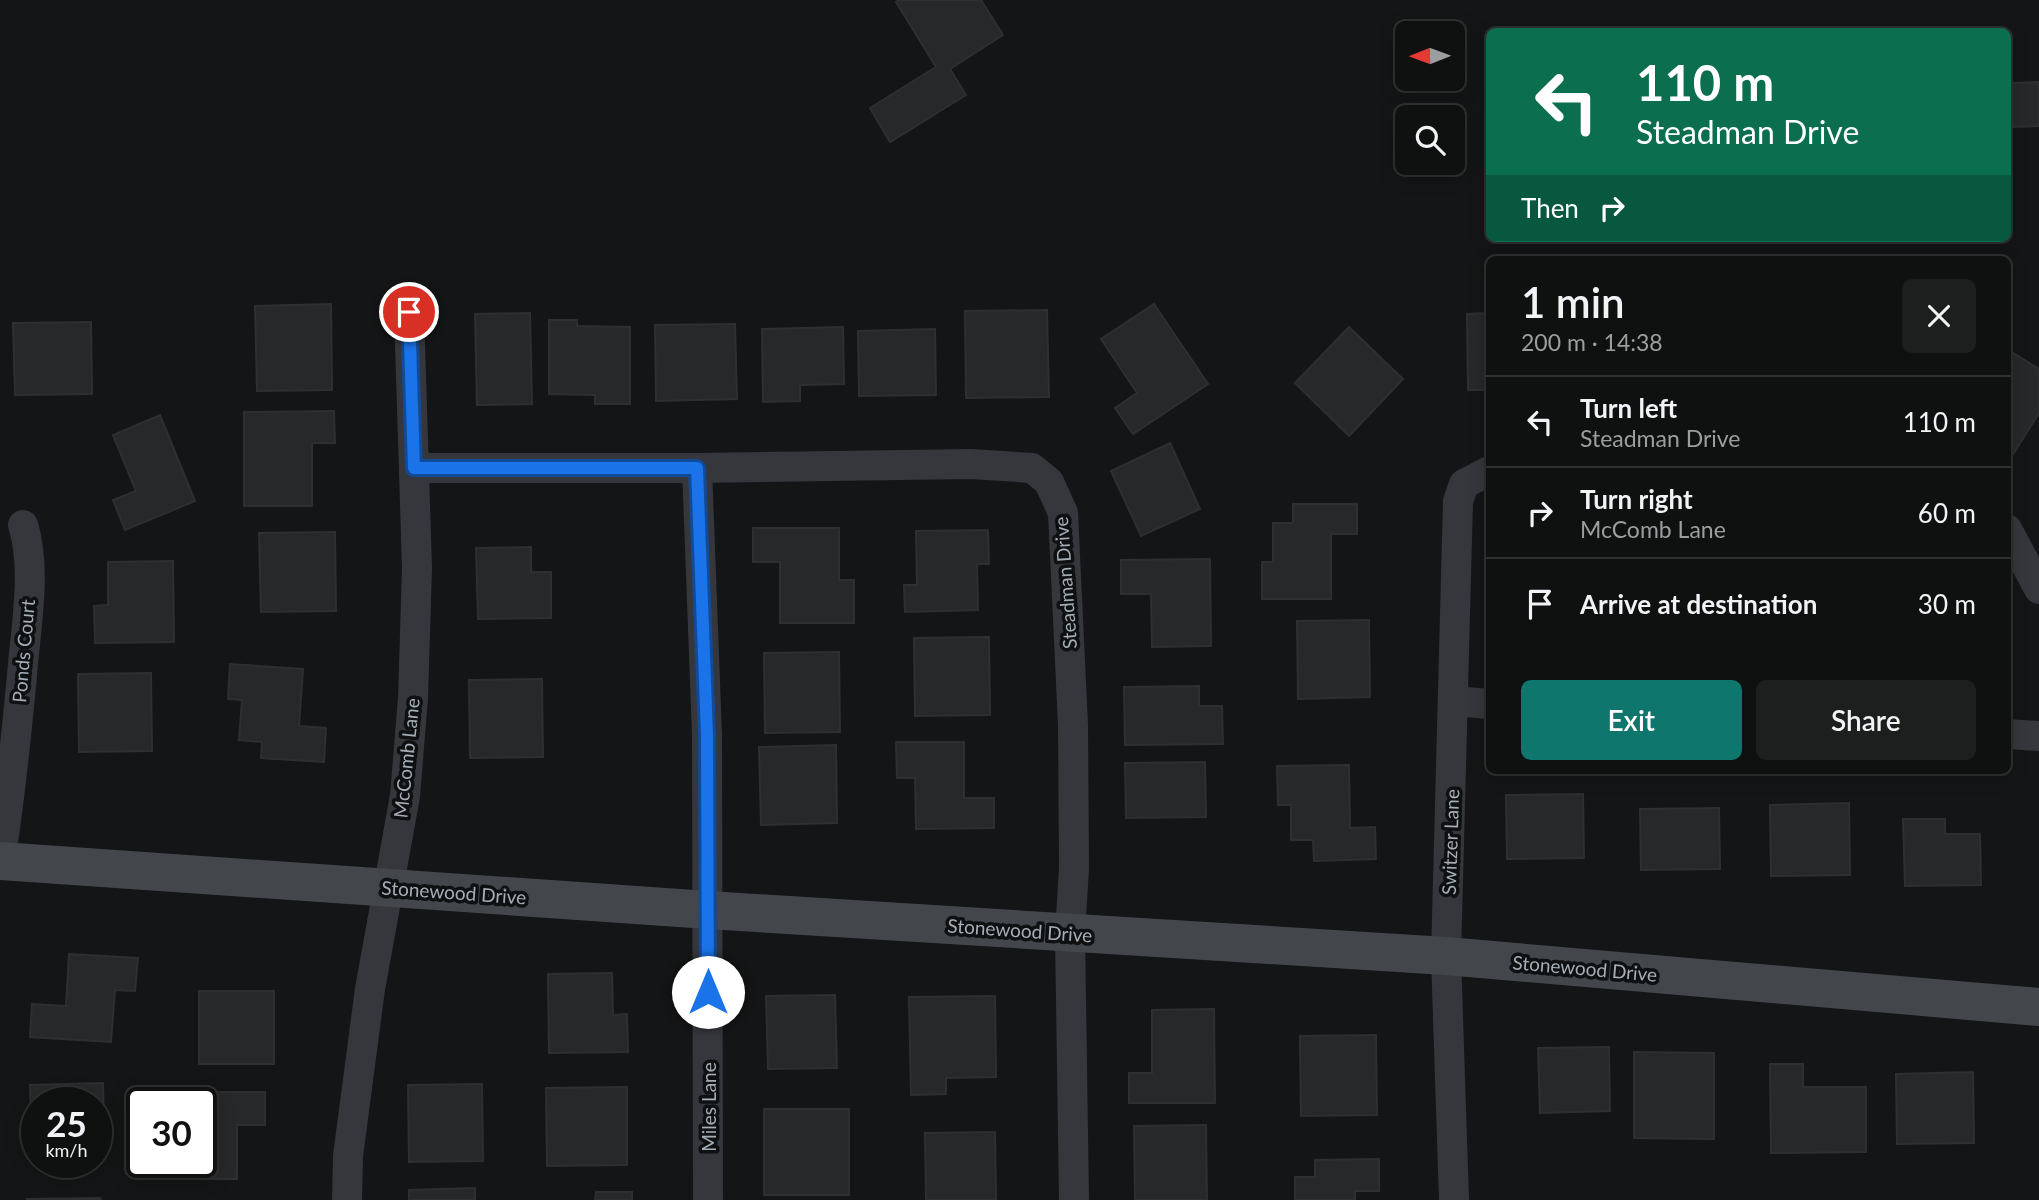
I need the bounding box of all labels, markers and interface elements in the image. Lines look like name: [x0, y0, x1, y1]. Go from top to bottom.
north arrow: [1395, 21, 1465, 91]
map controls: [1395, 21, 1465, 175]
text: 110 m: [1636, 53, 1774, 111]
icon: left: [1521, 56, 1612, 147]
button: search: [1395, 105, 1465, 175]
text: Steadman Drive: [1636, 112, 1859, 151]
icon: right: [1593, 189, 1631, 227]
text: Then: [1521, 192, 1579, 224]
text: 1 min: [1521, 277, 1625, 327]
button: close: [1902, 279, 1976, 353]
pin: [379, 282, 439, 342]
icon: arrive: [390, 293, 428, 331]
text: 200 m · 14:38: [1521, 328, 1663, 356]
text: Turn left: [1580, 392, 1677, 424]
icon: left: [1521, 403, 1559, 441]
text: 110 m: [1903, 406, 1976, 438]
text: Steadman Drive: [1580, 424, 1741, 452]
text: Turn right: [1580, 483, 1693, 515]
icon: right: [1521, 494, 1559, 532]
text: 60 m: [1918, 497, 1976, 529]
text: McComb Lane: [1580, 515, 1726, 543]
street label: Steadman Drive: [1049, 516, 1081, 650]
icon: arrive: [1521, 585, 1559, 623]
text: Arrive at destination: [1580, 588, 1817, 620]
text: 30 m: [1918, 588, 1976, 620]
street label: Ponds Court: [7, 598, 39, 704]
button: Exit: [1521, 680, 1742, 760]
button: Share: [1756, 680, 1976, 760]
street label: McComb Lane: [388, 697, 424, 819]
street label: Switzer Lane: [1437, 789, 1463, 895]
street label: Stonewood Drive: [381, 875, 527, 909]
street label: Stonewood Drive: [947, 913, 1093, 947]
street label: Stonewood Drive: [1512, 950, 1658, 986]
position arrow: [671, 955, 745, 1029]
street label: Miles Lane: [697, 1062, 720, 1152]
speed limit sign: 30: [126, 1087, 217, 1178]
text: 25: [46, 1102, 87, 1144]
text: km/h: [45, 1139, 88, 1161]

